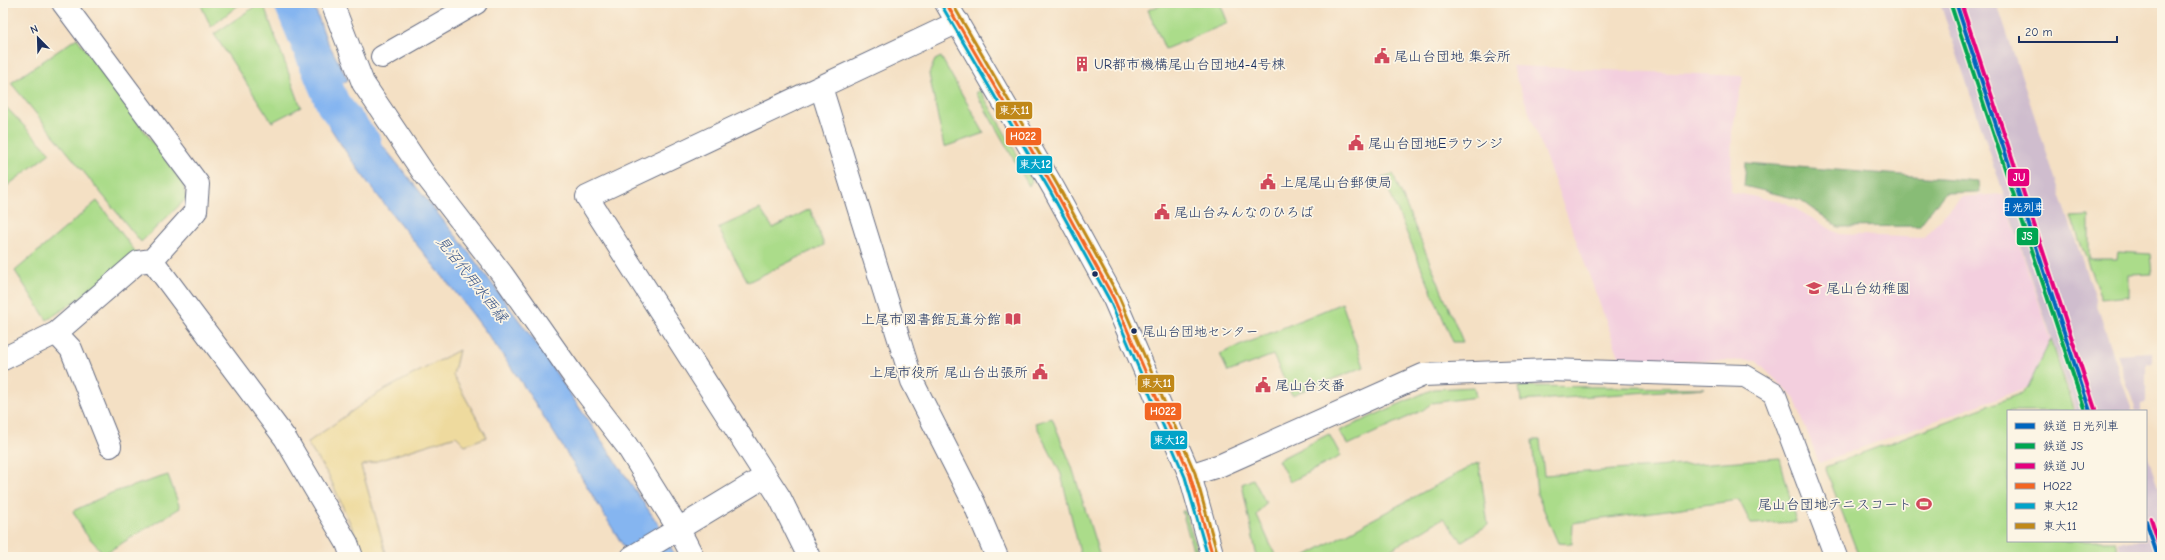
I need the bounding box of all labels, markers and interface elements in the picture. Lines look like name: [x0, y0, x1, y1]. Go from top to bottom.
north arrow: [18, 18, 58, 58]
scale bar: [2019, 18, 2117, 44]
text: N: [28, 22, 40, 37]
text: 20 m: [2025, 25, 2053, 39]
public building icon: 尾山台団地 集会所: [1373, 47, 1391, 65]
place label: 尾山台団地 集会所: [1394, 48, 1511, 65]
building icon: UR都市機構尾山台団地4-4号棟: [1073, 55, 1091, 73]
place label: UR都市機構尾山台団地4-4号棟: [1094, 56, 1286, 73]
line badge: 東大11: [995, 101, 1033, 120]
text: 東大11: [999, 104, 1029, 117]
line badge: HO22: [1005, 127, 1042, 146]
text: HO22: [1010, 130, 1036, 143]
public building icon: 尾山台団地Eラウンジ: [1347, 134, 1365, 152]
place label: 尾山台団地Eラウンジ: [1368, 135, 1502, 152]
line badge: 東大12: [1016, 155, 1053, 174]
text: 東大12: [1019, 158, 1051, 171]
line badge: JU: [2007, 168, 2030, 187]
text: JU: [2013, 171, 2025, 184]
public building icon: 上尾尾山台郵便局: [1259, 173, 1277, 191]
place label: 上尾尾山台郵便局: [1280, 174, 1392, 191]
line badge: 日光列車: [2004, 197, 2042, 217]
text: 日光列車: [2001, 201, 2045, 214]
public building icon: 尾山台みんなのひろば: [1153, 203, 1171, 221]
place label: 尾山台みんなのひろば: [1174, 204, 1314, 221]
line badge: JS: [2016, 227, 2039, 246]
text: JS: [2021, 230, 2033, 243]
water label: 見沼代用水西縁: [433, 232, 512, 327]
unlabelled marker: [1090, 269, 1100, 279]
school or university icon: 尾山台幼稚園: [1805, 279, 1823, 297]
place label: 尾山台幼稚園: [1826, 280, 1910, 297]
library icon: 上尾市図書館瓦葺分館: [1004, 310, 1022, 328]
place label: 上尾市図書館瓦葺分館: [861, 311, 1001, 328]
place label: 尾山台団地センター: [1142, 324, 1258, 339]
marker: 尾山台団地センター: [1129, 326, 1139, 336]
public building icon: 上尾市役所 尾山台出張所: [1031, 363, 1049, 381]
place label: 上尾市役所 尾山台出張所: [869, 364, 1028, 381]
line badge: 東大11: [1137, 374, 1175, 393]
public building icon: 尾山台交番: [1254, 376, 1272, 394]
text: 東大11: [1141, 377, 1171, 390]
place label: 尾山台交番: [1275, 377, 1345, 394]
line badge: HO22: [1144, 402, 1182, 421]
text: HO22: [1150, 405, 1176, 418]
legend: [2007, 410, 2147, 542]
text: 鉄道 日光列車: [2043, 419, 2119, 433]
line badge: 東大12: [1150, 430, 1188, 450]
text: 東大12: [1153, 434, 1185, 447]
text: 鉄道 JS: [2043, 439, 2083, 453]
text: 鉄道 JU: [2043, 459, 2085, 473]
text: HO22: [2043, 479, 2072, 493]
sports icon: 尾山台団地テニスコート: [1915, 495, 1933, 513]
place label: 尾山台団地テニスコート: [1758, 496, 1912, 513]
text: 東大12: [2043, 499, 2078, 513]
text: 東大11: [2043, 519, 2077, 533]

